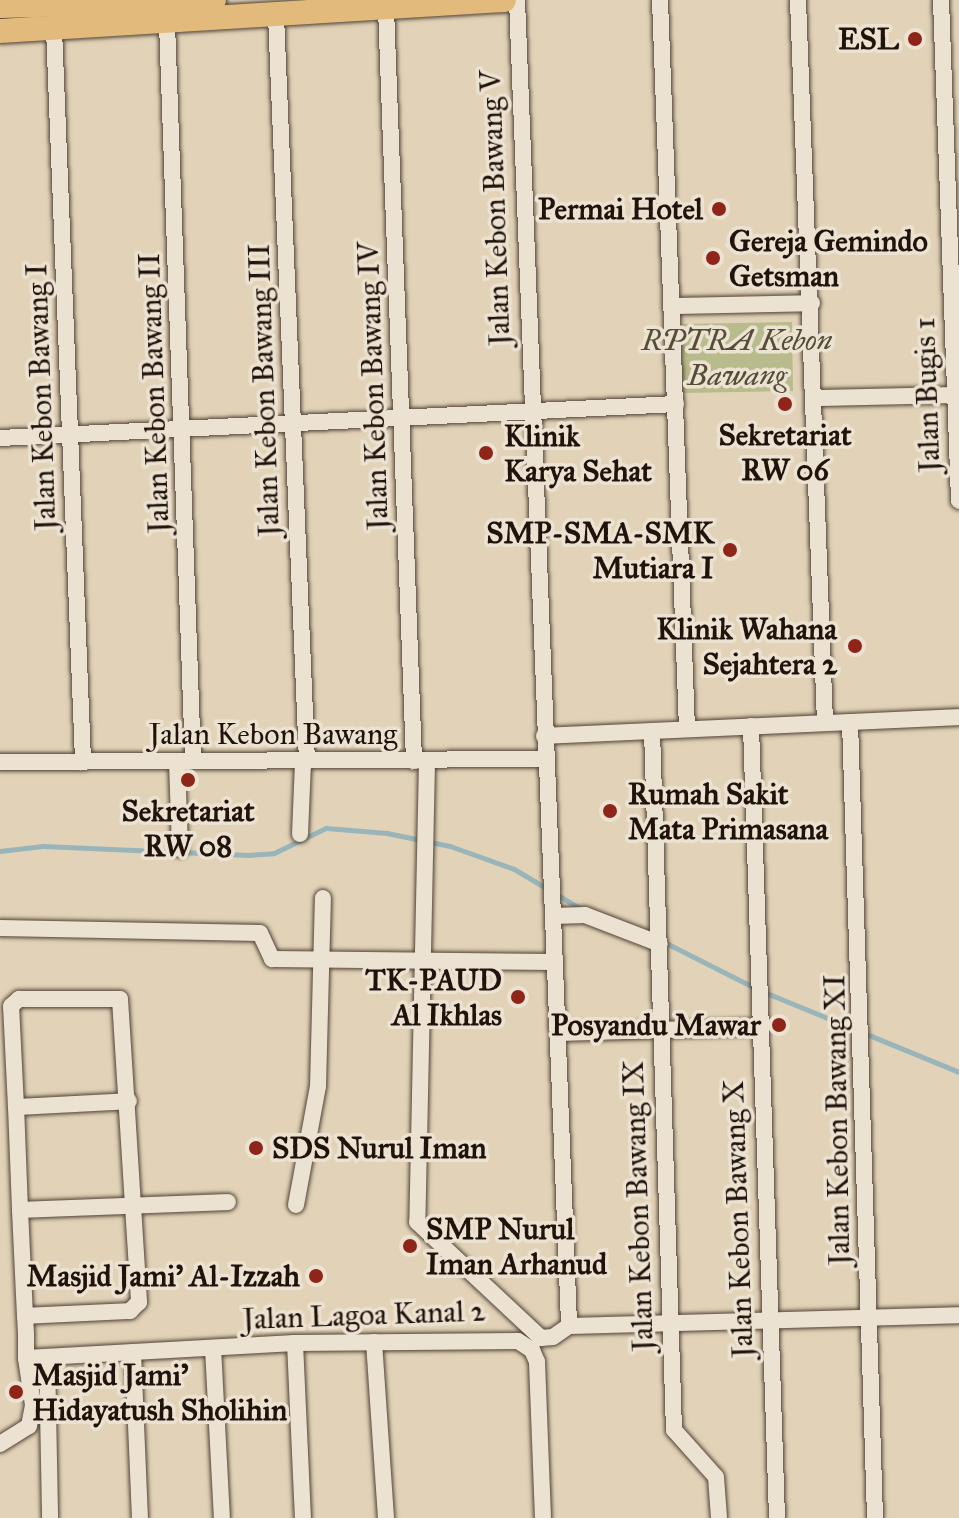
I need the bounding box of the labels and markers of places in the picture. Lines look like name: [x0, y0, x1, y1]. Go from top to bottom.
place label: ESL: [838, 21, 899, 57]
marker: ESL: [906, 30, 924, 48]
place label: Permai Hotel: [538, 191, 703, 227]
marker: Permai Hotel: [710, 200, 728, 218]
place label: Gereja Gemindo Getsman: [729, 223, 928, 294]
marker: Gereja Gemindo Getsman: [704, 249, 722, 267]
marker: Sekretariat RW 06: [776, 395, 794, 413]
place label: Sekretariat RW 06: [718, 417, 852, 488]
place label: Klinik Karya Sehat: [504, 418, 652, 488]
marker: Klinik Karya Sehat: [475, 442, 497, 464]
place label: SMP-SMA-SMK Mutiara I: [486, 515, 714, 586]
marker: SMP-SMA-SMK Mutiara I: [721, 541, 739, 559]
place label: Klinik Wahana Sejahtera 2: [657, 611, 837, 682]
marker: Klinik Wahana Sejahtera 2: [844, 635, 866, 657]
marker: Sekretariat RW 08: [179, 771, 197, 789]
place label: Rumah Sakit Mata Primasana: [628, 776, 828, 846]
place label: Sekretariat RW 08: [121, 793, 255, 864]
marker: Rumah Sakit Mata Primasana: [599, 800, 621, 822]
place label: TK-PAUD Al Ikhlas: [365, 962, 502, 1032]
marker: TK-PAUD Al Ikhlas: [509, 988, 527, 1006]
place label: Posyandu Mawar: [551, 1007, 761, 1043]
marker: Posyandu Mawar: [768, 1014, 790, 1036]
place label: SDS Nurul Iman: [272, 1130, 487, 1166]
marker: SDS Nurul Iman: [247, 1139, 265, 1157]
place label: SMP Nurul Iman Arhanud: [426, 1211, 607, 1282]
marker: SMP Nurul Iman Arhanud: [401, 1237, 419, 1255]
place label: Masjid Jami' Al-Izzah: [27, 1258, 300, 1294]
marker: Masjid Jami' Al-Izzah: [307, 1267, 325, 1285]
place label: Masjid Jami' Hidayatush Sholihin: [32, 1357, 287, 1428]
marker: Masjid Jami' Hidayatush Sholihin: [7, 1383, 25, 1401]

